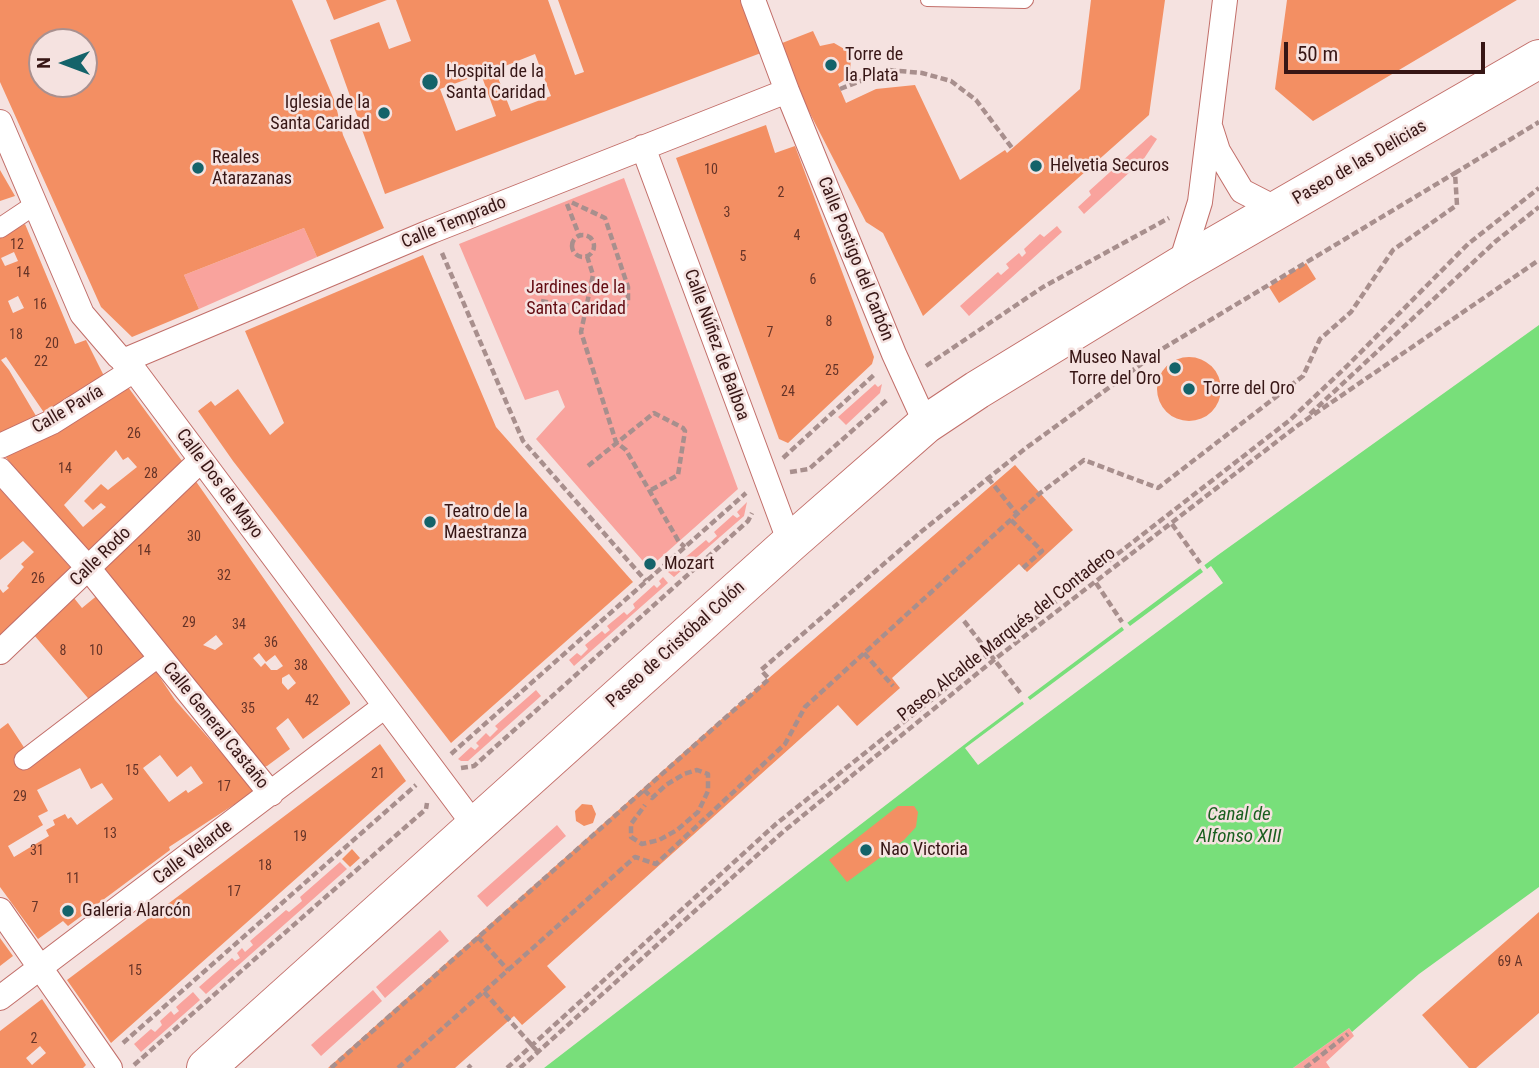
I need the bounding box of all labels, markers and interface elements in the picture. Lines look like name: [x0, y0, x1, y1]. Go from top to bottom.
north arrow: [28, 28, 98, 98]
scale bar: [1287, 28, 1488, 72]
text: 50 m: [1297, 42, 1338, 66]
place label: Torre de la Plata: [845, 44, 903, 86]
text: N: [32, 57, 55, 69]
marker: Torre de la Plata: [823, 57, 839, 73]
place label: Hospital de la Santa Caridad: [446, 61, 546, 104]
marker: Hospital de la Santa Caridad: [420, 72, 440, 92]
place label: Iglesia de la Santa Caridad: [270, 92, 370, 134]
marker: Iglesia de la Santa Caridad: [376, 105, 392, 121]
street label: Paseo de las Delicias: [1289, 116, 1431, 210]
place label: Reales Atarazanas: [212, 147, 292, 190]
place label: Helvetia Securos: [1050, 155, 1169, 177]
marker: Helvetia Securos: [1028, 158, 1044, 174]
marker: Reales Atarazanas: [190, 160, 206, 176]
house number: 10: [704, 162, 718, 178]
street label: Calle Postigo del Carbón: [812, 174, 898, 344]
house number: 2: [778, 185, 784, 201]
street label: Calle Temprado: [399, 192, 509, 254]
house number: 3: [724, 205, 730, 221]
house number: 4: [794, 228, 800, 244]
house number: 12: [10, 237, 24, 253]
house number: 5: [740, 249, 746, 265]
house number: 14: [16, 265, 30, 281]
street label: Calle Núñez de Balboa: [679, 266, 753, 424]
house number: 6: [810, 272, 816, 288]
park label: Jardines de la Santa Caridad: [526, 277, 626, 320]
house number: 16: [33, 297, 47, 313]
house number: 8: [826, 314, 832, 330]
house number: 7: [767, 325, 773, 341]
house number: 18: [9, 327, 23, 343]
house number: 20: [45, 336, 59, 352]
place label: Museo Naval Torre del Oro: [1069, 347, 1161, 390]
house number: 22: [34, 354, 48, 370]
marker: Museo Naval Torre del Oro: [1167, 360, 1183, 376]
house number: 25: [825, 363, 839, 379]
place label: Torre del Oro: [1203, 378, 1295, 400]
street label: Calle Pavía: [29, 381, 107, 439]
marker: Torre del Oro: [1181, 381, 1197, 397]
house number: 24: [781, 384, 795, 400]
street label: Calle Dos de Mayo: [171, 425, 267, 543]
house number: 26: [127, 426, 141, 442]
house number: 14: [58, 461, 72, 477]
house number: 28: [144, 466, 158, 482]
place label: Teatro de la Maestranza: [444, 501, 528, 544]
marker: Teatro de la Maestranza: [422, 514, 438, 530]
street label: Calle Rodo: [66, 523, 136, 591]
house number: 30: [187, 529, 201, 545]
house number: 14: [137, 543, 151, 559]
street label: Paseo Alcalde Marqués del Contadero: [894, 543, 1120, 727]
place label: Mozart: [664, 553, 714, 575]
marker: Mozart: [642, 556, 658, 572]
house number: 32: [217, 568, 231, 584]
house number: 26: [31, 571, 45, 587]
street label: Paseo de Cristóbal Colón: [602, 577, 750, 713]
house number: 29: [182, 615, 196, 631]
house number: 34: [232, 617, 246, 633]
house number: 36: [264, 635, 278, 651]
house number: 8: [60, 643, 66, 659]
house number: 10: [89, 643, 103, 659]
street label: Calle General Castaño: [157, 658, 273, 794]
house number: 38: [294, 658, 308, 674]
house number: 42: [305, 693, 319, 709]
house number: 35: [241, 701, 255, 717]
house number: 15: [125, 763, 139, 779]
house number: 21: [371, 766, 385, 782]
house number: 17: [217, 779, 231, 795]
house number: 29: [13, 789, 27, 805]
water label: Canal de Alfonso XIII: [1197, 804, 1281, 848]
street label: Calle Velarde: [149, 816, 237, 890]
house number: 13: [103, 826, 117, 842]
house number: 19: [293, 829, 307, 845]
place label: Nao Victoria: [880, 839, 968, 861]
marker: Nao Victoria: [858, 842, 874, 858]
house number: 31: [30, 843, 44, 859]
house number: 18: [258, 858, 272, 874]
house number: 11: [66, 871, 80, 887]
house number: 17: [227, 884, 241, 900]
house number: 7: [32, 900, 38, 916]
place label: Galeria Alarcón: [82, 900, 191, 922]
marker: Galeria Alarcón: [60, 903, 76, 919]
house number: 69 A: [1497, 954, 1523, 970]
house number: 15: [128, 963, 142, 979]
house number: 2: [31, 1031, 37, 1047]

